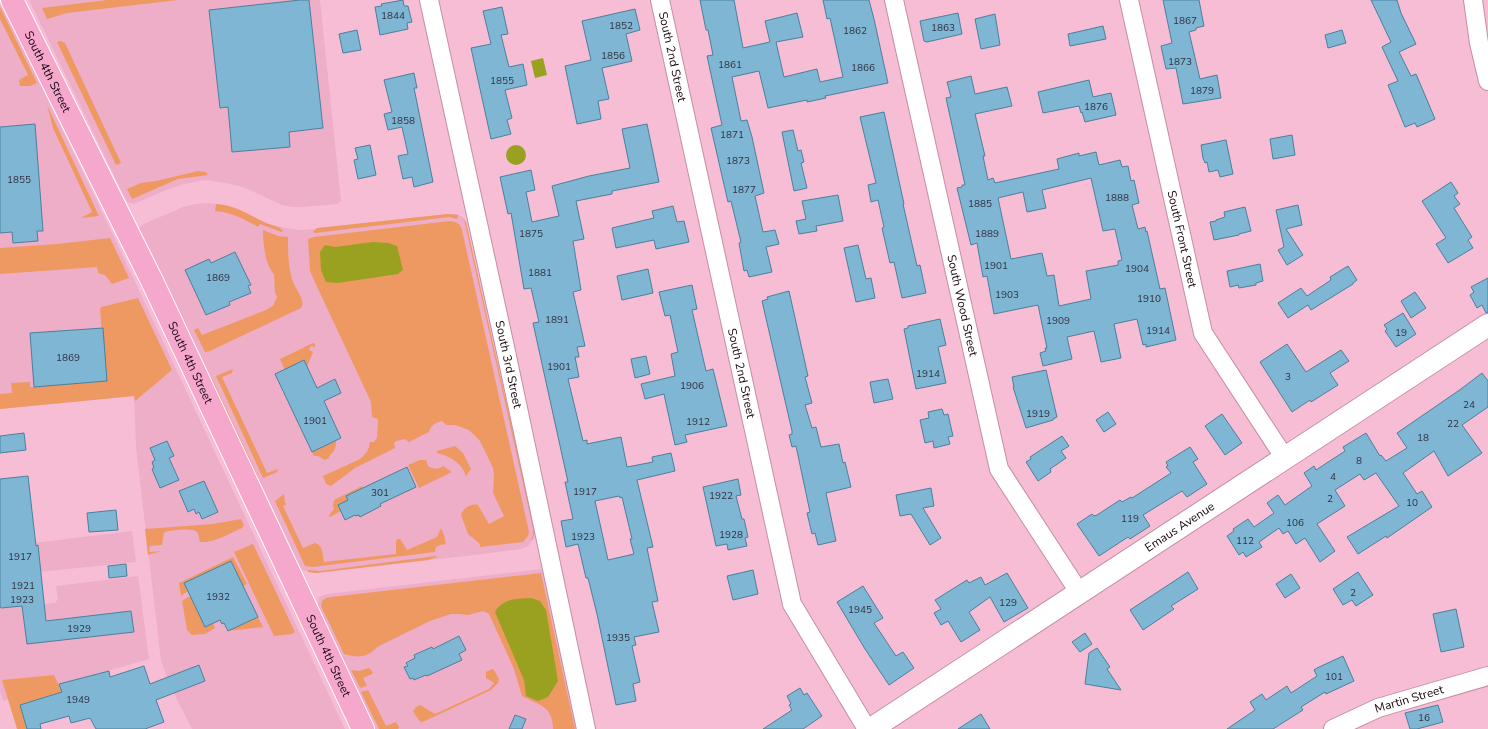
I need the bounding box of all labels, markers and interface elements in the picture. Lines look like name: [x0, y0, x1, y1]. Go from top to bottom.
house number: 1844: [381, 9, 405, 23]
street label: South 2nd Street: [655, 10, 690, 104]
house number: 1867: [1173, 14, 1197, 28]
house number: 1852: [609, 19, 633, 33]
house number: 1863: [931, 21, 955, 35]
house number: 1862: [843, 24, 867, 38]
street label: South 4th Street: [21, 28, 75, 116]
house number: 1856: [601, 49, 625, 63]
house number: 1873: [1168, 55, 1192, 69]
house number: 1861: [718, 58, 742, 72]
house number: 1866: [851, 61, 875, 75]
house number: 1855: [490, 74, 514, 88]
house number: 1879: [1190, 84, 1214, 98]
house number: 1876: [1084, 100, 1108, 114]
house number: 1858: [391, 114, 415, 128]
house number: 1871: [720, 128, 744, 142]
house number: 1873: [726, 154, 750, 168]
house number: 1855: [7, 173, 31, 187]
house number: 1877: [732, 183, 756, 197]
street label: South Front Street: [1164, 189, 1201, 290]
house number: 1888: [1105, 191, 1129, 205]
house number: 1885: [968, 197, 992, 211]
house number: 1875: [519, 227, 543, 241]
house number: 1889: [975, 227, 999, 241]
street label: South Wood Street: [943, 253, 982, 359]
house number: 1901: [984, 259, 1008, 273]
house number: 1904: [1125, 262, 1149, 276]
house number: 1881: [528, 266, 552, 280]
house number: 1869: [206, 271, 230, 285]
house number: 1903: [995, 288, 1019, 302]
house number: 1910: [1137, 292, 1161, 306]
house number: 1891: [545, 313, 569, 327]
house number: 1909: [1046, 314, 1070, 328]
street label: South 4th Street: [164, 319, 217, 407]
street label: South 3rd Street: [491, 319, 526, 410]
house number: 1914: [1146, 324, 1170, 338]
house number: 19: [1395, 326, 1407, 340]
street label: South 2nd Street: [724, 327, 759, 421]
house number: 1869: [56, 351, 80, 365]
house number: 1901: [547, 360, 571, 374]
house number: 1914: [916, 367, 940, 381]
house number: 3: [1285, 370, 1291, 384]
house number: 1906: [680, 379, 704, 393]
house number: 24: [1463, 398, 1475, 412]
house number: 1919: [1026, 407, 1050, 421]
house number: 1901: [303, 414, 327, 428]
house number: 1912: [686, 415, 710, 429]
house number: 22: [1447, 417, 1459, 431]
house number: 18: [1417, 431, 1429, 445]
house number: 8: [1356, 454, 1362, 468]
house number: 4: [1330, 470, 1336, 484]
house number: 1917: [573, 485, 597, 499]
house number: 301: [371, 486, 389, 500]
house number: 1922: [709, 489, 733, 503]
house number: 2: [1327, 492, 1333, 506]
house number: 10: [1406, 496, 1418, 510]
street label: Emaus Avenue: [1142, 498, 1218, 556]
house number: 119: [1121, 512, 1139, 526]
house number: 106: [1286, 516, 1304, 530]
house number: 1928: [719, 528, 743, 542]
house number: 1923: [571, 530, 595, 544]
house number: 112: [1236, 534, 1254, 548]
house number: 1917: [8, 550, 32, 564]
house number: 1921: [11, 579, 35, 593]
house number: 2: [1350, 586, 1356, 600]
house number: 1932: [206, 590, 230, 604]
house number: 1923: [10, 593, 34, 607]
house number: 129: [999, 596, 1017, 610]
house number: 1945: [848, 603, 872, 617]
street label: South 4th Street: [302, 612, 355, 700]
house number: 1929: [67, 622, 91, 636]
house number: 1935: [606, 631, 630, 645]
house number: 101: [1325, 670, 1343, 684]
street label: Martin Street: [1373, 681, 1446, 717]
house number: 1949: [66, 693, 90, 707]
house number: 16: [1418, 711, 1430, 725]

